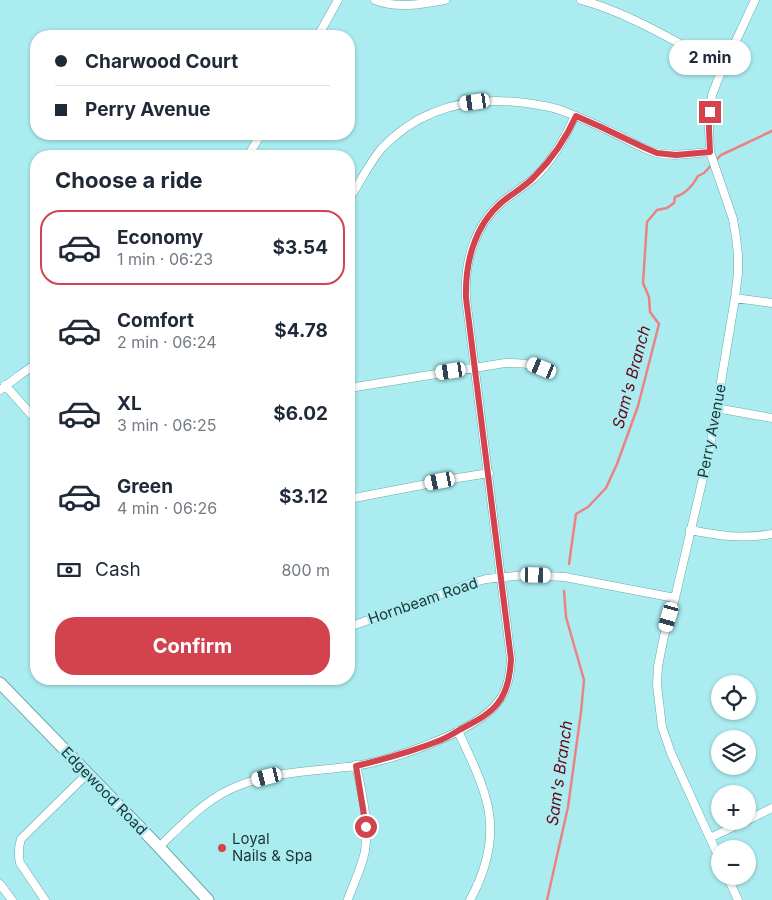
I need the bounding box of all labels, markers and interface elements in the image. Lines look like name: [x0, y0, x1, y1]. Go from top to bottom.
callout: 2 min: [669, 39, 751, 74]
text: 2 min: [689, 47, 731, 67]
text: Charwood Court: [85, 50, 238, 73]
car: [459, 92, 490, 112]
text: Perry Avenue: [85, 98, 211, 121]
route end: [699, 101, 721, 123]
text: Choose a ride: [55, 167, 203, 193]
icon: car: [57, 225, 102, 270]
text: Economy: [117, 226, 203, 249]
text: $3.54: [272, 236, 328, 259]
text: 1 min · 06:23: [117, 249, 213, 269]
icon: car: [57, 308, 102, 353]
text: Comfort: [117, 309, 194, 332]
text: $4.78: [274, 319, 328, 342]
water label: Sam's Branch: [608, 323, 654, 431]
text: 2 min · 06:24: [117, 332, 217, 352]
car: [525, 355, 558, 381]
car: [435, 361, 466, 381]
street label: Perry Avenue: [693, 382, 730, 480]
icon: car: [57, 391, 102, 436]
text: XL: [117, 392, 142, 415]
text: $6.02: [273, 402, 328, 425]
text: 3 min · 06:25: [117, 415, 216, 435]
car: [423, 471, 456, 491]
icon: car: [57, 474, 102, 519]
text: Green: [117, 475, 173, 498]
text: $3.12: [279, 485, 328, 508]
text: 4 min · 06:26: [117, 498, 217, 518]
icon: cash: [55, 556, 83, 584]
text: Cash: [95, 558, 141, 581]
text: 800 m: [281, 560, 330, 580]
car: [520, 567, 551, 583]
street label: Hornbeam Road: [365, 573, 480, 628]
car: [657, 601, 680, 633]
button: Confirm: [55, 617, 330, 675]
map controls: [711, 675, 756, 885]
button: locate: [711, 675, 756, 720]
water label: Sam's Branch: [542, 719, 576, 827]
button: layers: [711, 730, 756, 775]
street label: Edgewood Road: [57, 743, 151, 839]
car: [250, 766, 283, 788]
button: +: [711, 785, 756, 830]
route start: [355, 816, 377, 838]
place label: Loyal Nails & Spa: [232, 829, 312, 865]
button: −: [711, 840, 756, 885]
marker: Loyal Nails & Spa: [216, 842, 228, 854]

